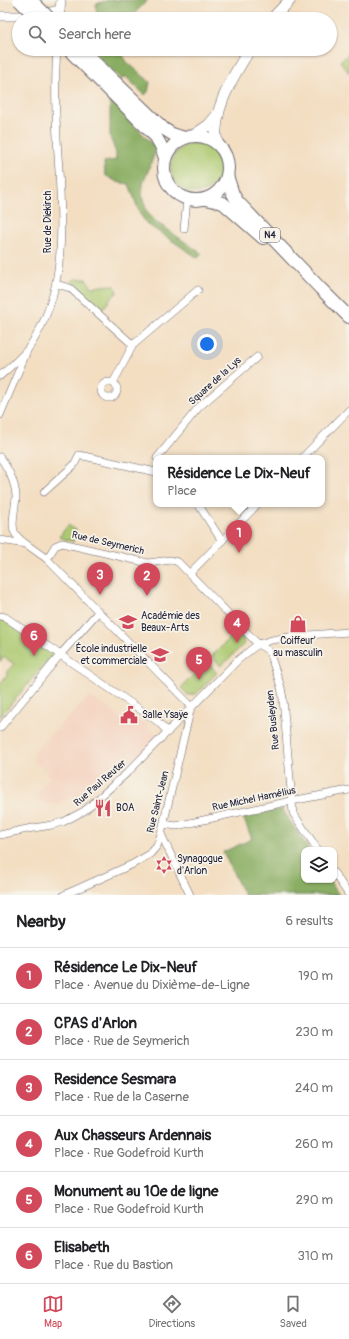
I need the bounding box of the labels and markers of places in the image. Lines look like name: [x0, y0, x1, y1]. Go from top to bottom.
pin: 1: [226, 520, 252, 553]
pin: 3: [87, 562, 113, 595]
pin: 2: [134, 563, 160, 596]
place label: Académie des Beaux-Arts: [141, 610, 200, 634]
pin: 4: [224, 610, 250, 643]
school or university icon: Académie des Beaux-Arts: [118, 612, 138, 632]
shop icon: Coiffeur' au masculin: [288, 614, 308, 634]
pin: 6: [21, 623, 47, 656]
place label: Coiffeur' au masculin: [273, 635, 323, 659]
place label: École industrielle et commerciale: [76, 642, 147, 667]
school or university icon: École industrielle et commerciale: [150, 645, 170, 665]
pin: 5: [186, 647, 212, 680]
public building icon: Salle Ysaÿe: [119, 705, 139, 725]
place label: Salle Ysaÿe: [142, 709, 188, 721]
restaurant icon: BOA: [93, 798, 113, 818]
place label: BOA: [116, 802, 135, 814]
place label: Synagogue d'Arlon: [177, 853, 223, 877]
synagogue icon: Synagogue d'Arlon: [154, 855, 174, 875]

